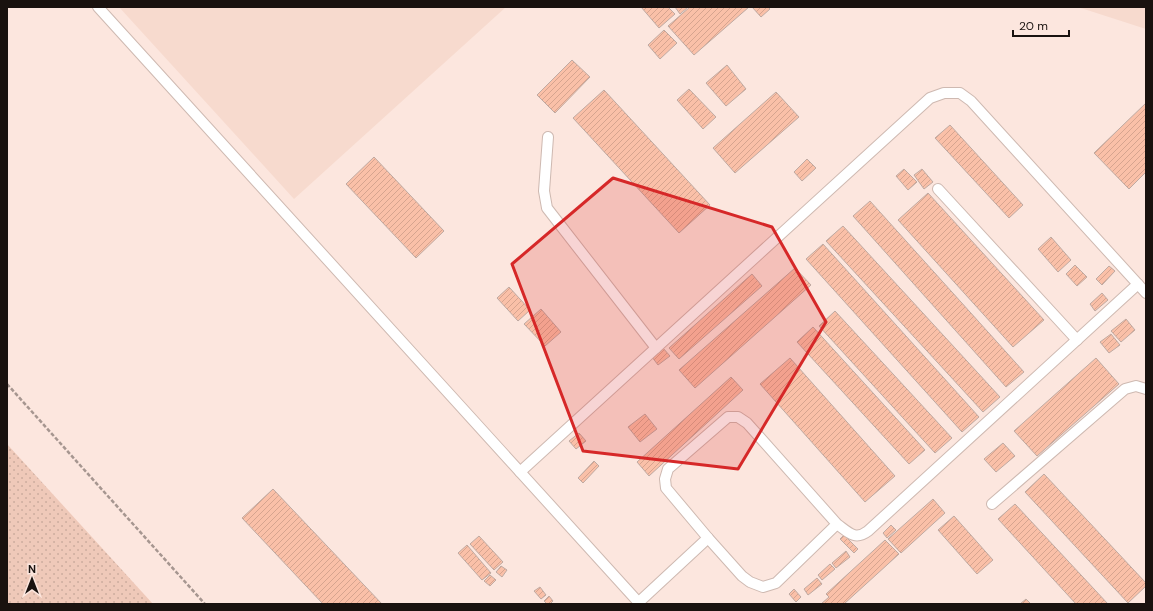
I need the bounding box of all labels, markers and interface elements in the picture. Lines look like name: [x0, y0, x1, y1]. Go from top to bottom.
scale bar: [1013, 12, 1069, 38]
text: 20 m: [1019, 18, 1048, 34]
north arrow: [12, 559, 52, 599]
text: N: [28, 562, 36, 576]

